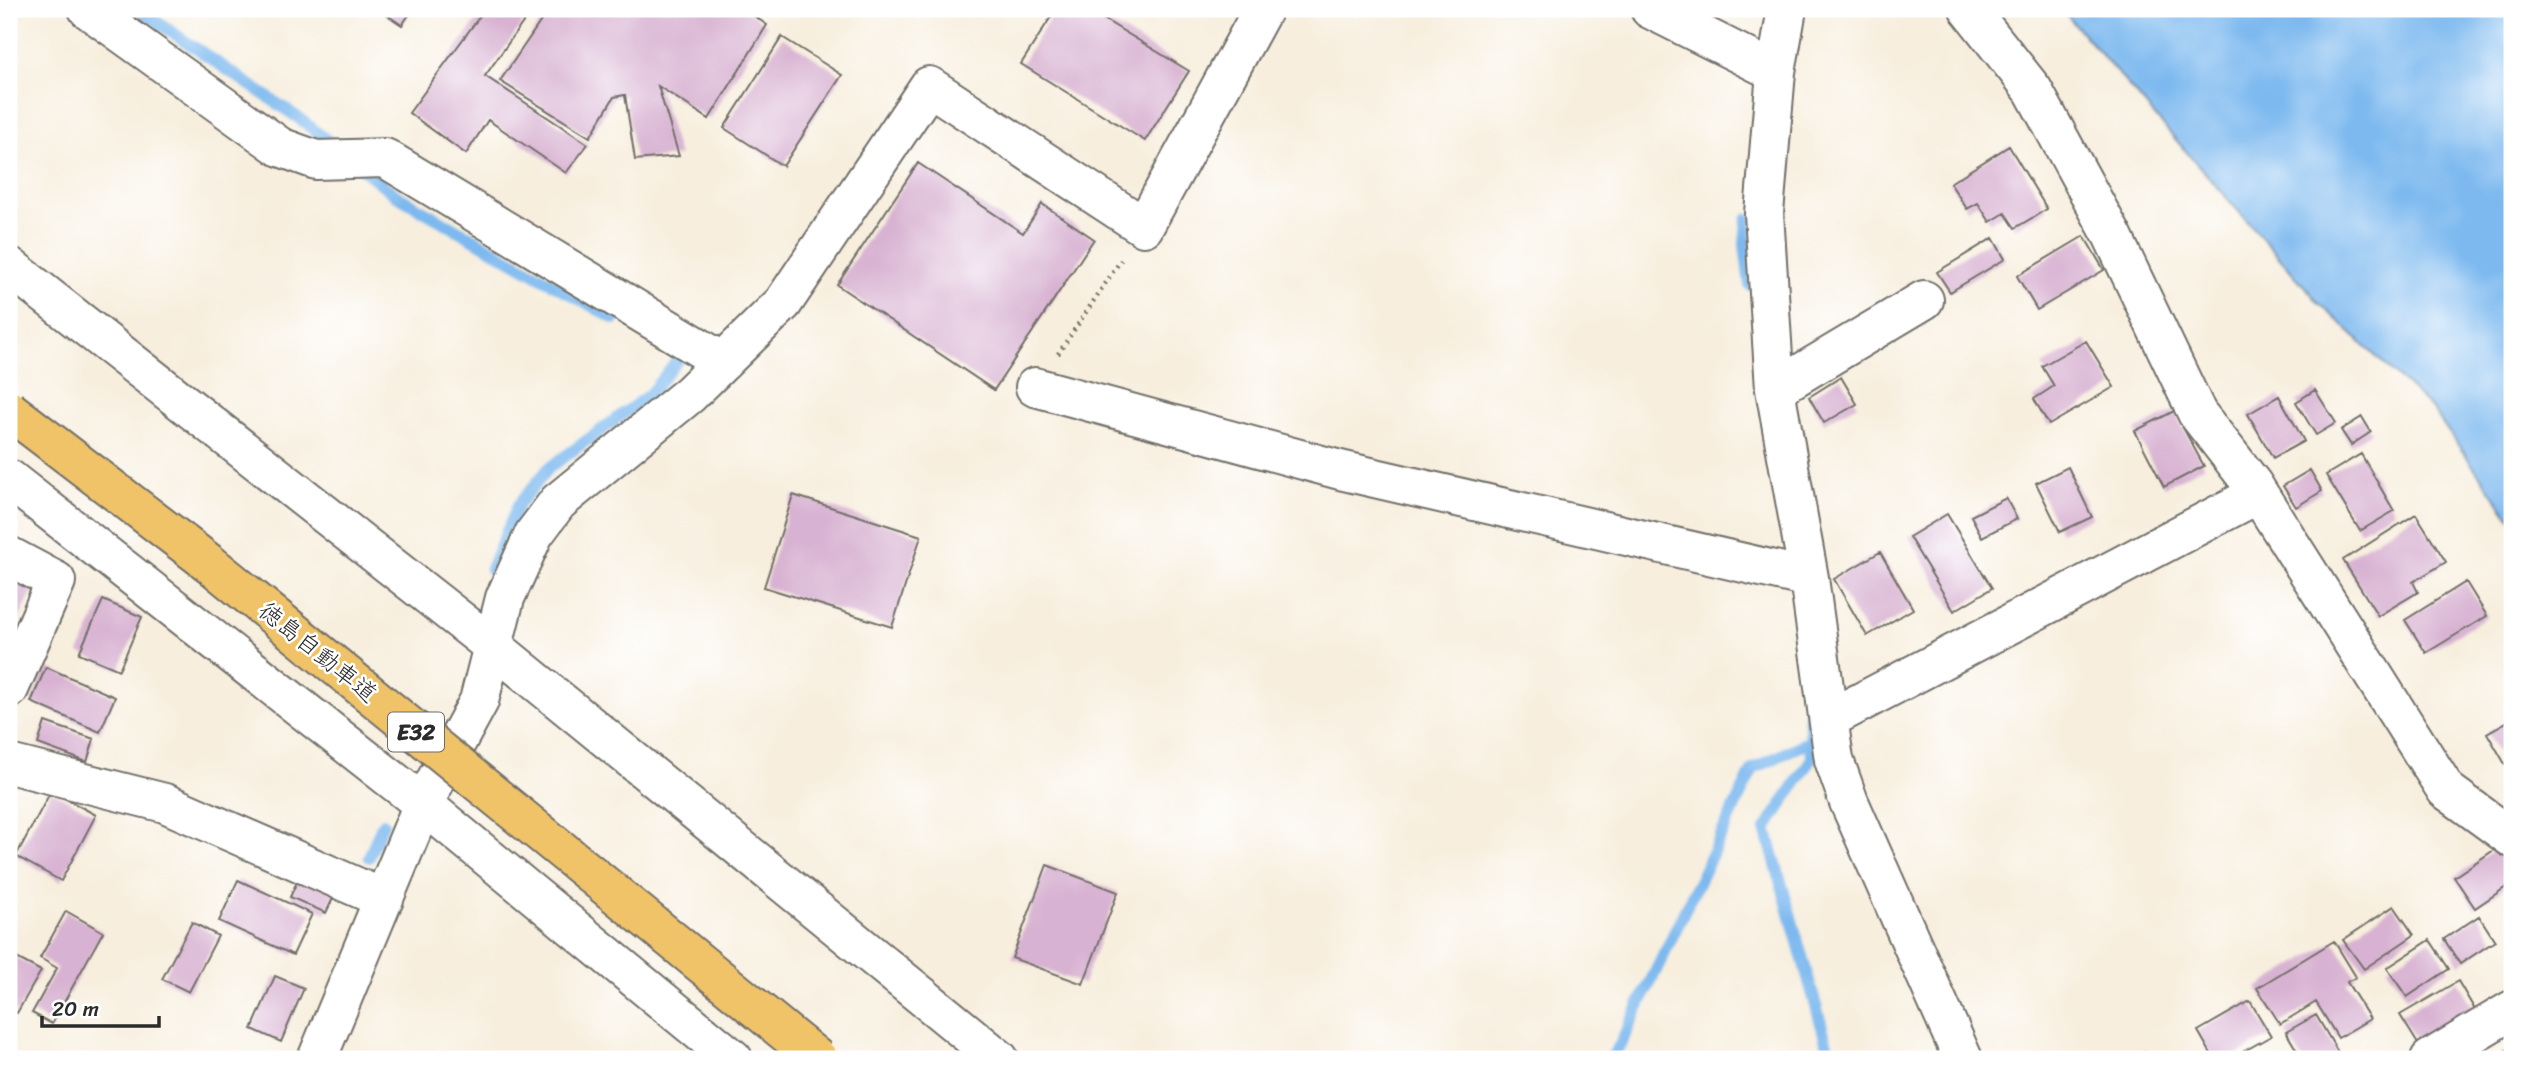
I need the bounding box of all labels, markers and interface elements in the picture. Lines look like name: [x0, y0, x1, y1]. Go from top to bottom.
street label: 徳島自動車道: [249, 590, 387, 714]
road number: E32: [388, 712, 444, 752]
scale bar: [42, 984, 159, 1028]
text: 20 m: [52, 990, 99, 1028]

